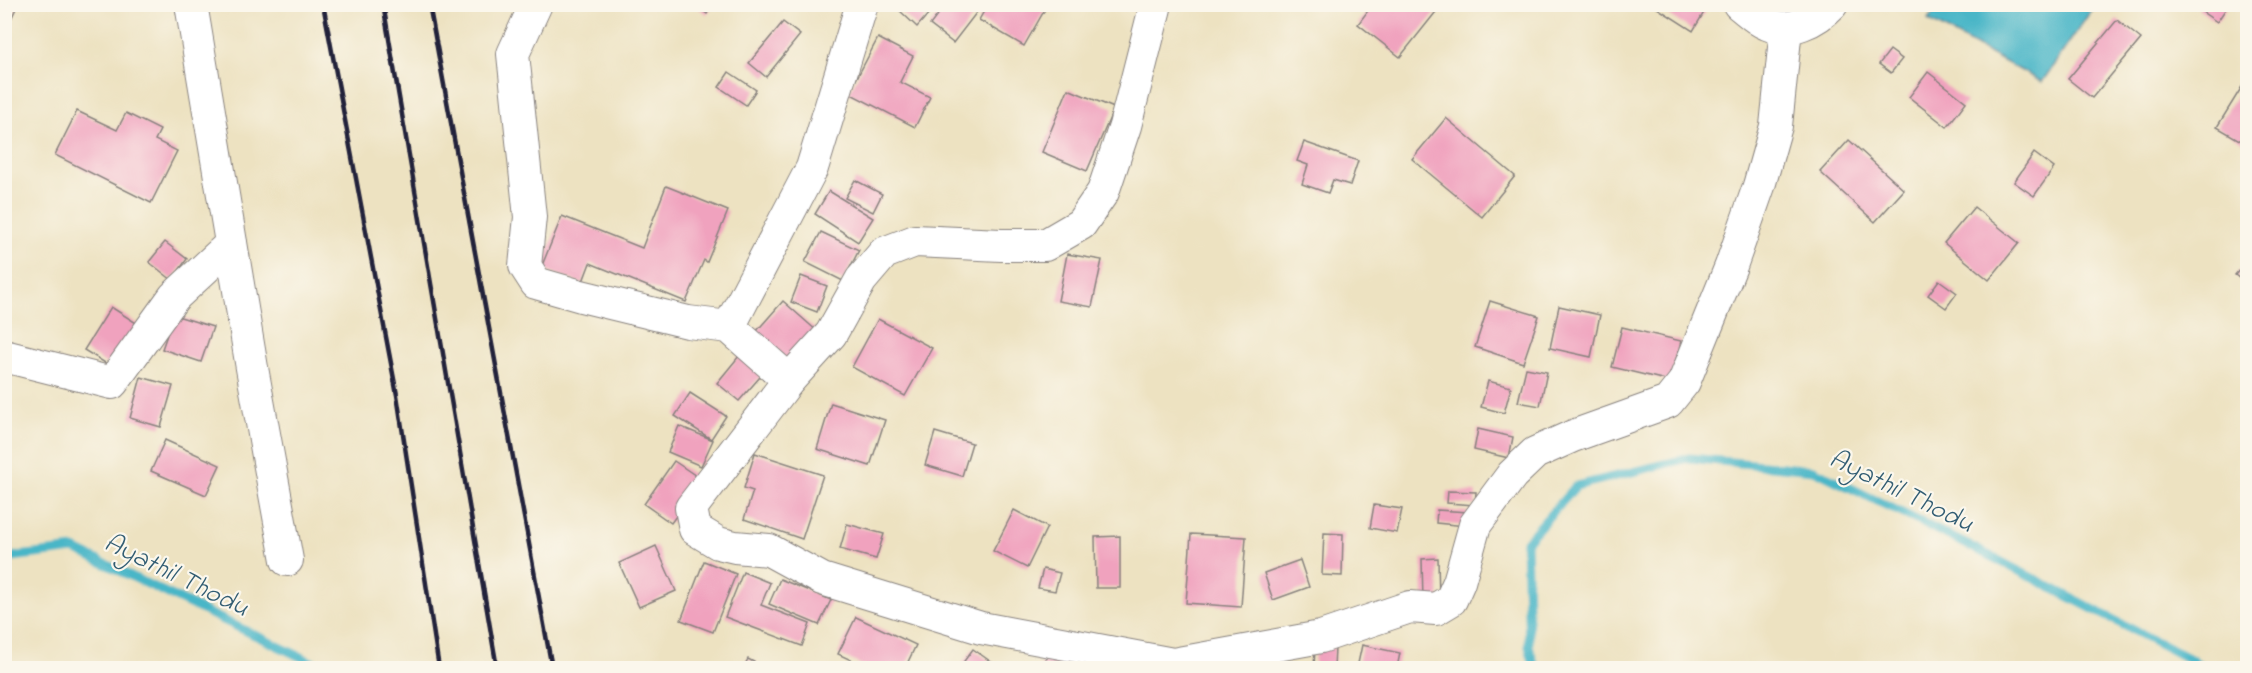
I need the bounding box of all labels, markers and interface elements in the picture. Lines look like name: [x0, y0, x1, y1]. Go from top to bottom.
water label: Ayathil Thodu: [1822, 440, 1980, 544]
water label: Ayathil Thodu: [97, 524, 255, 628]

